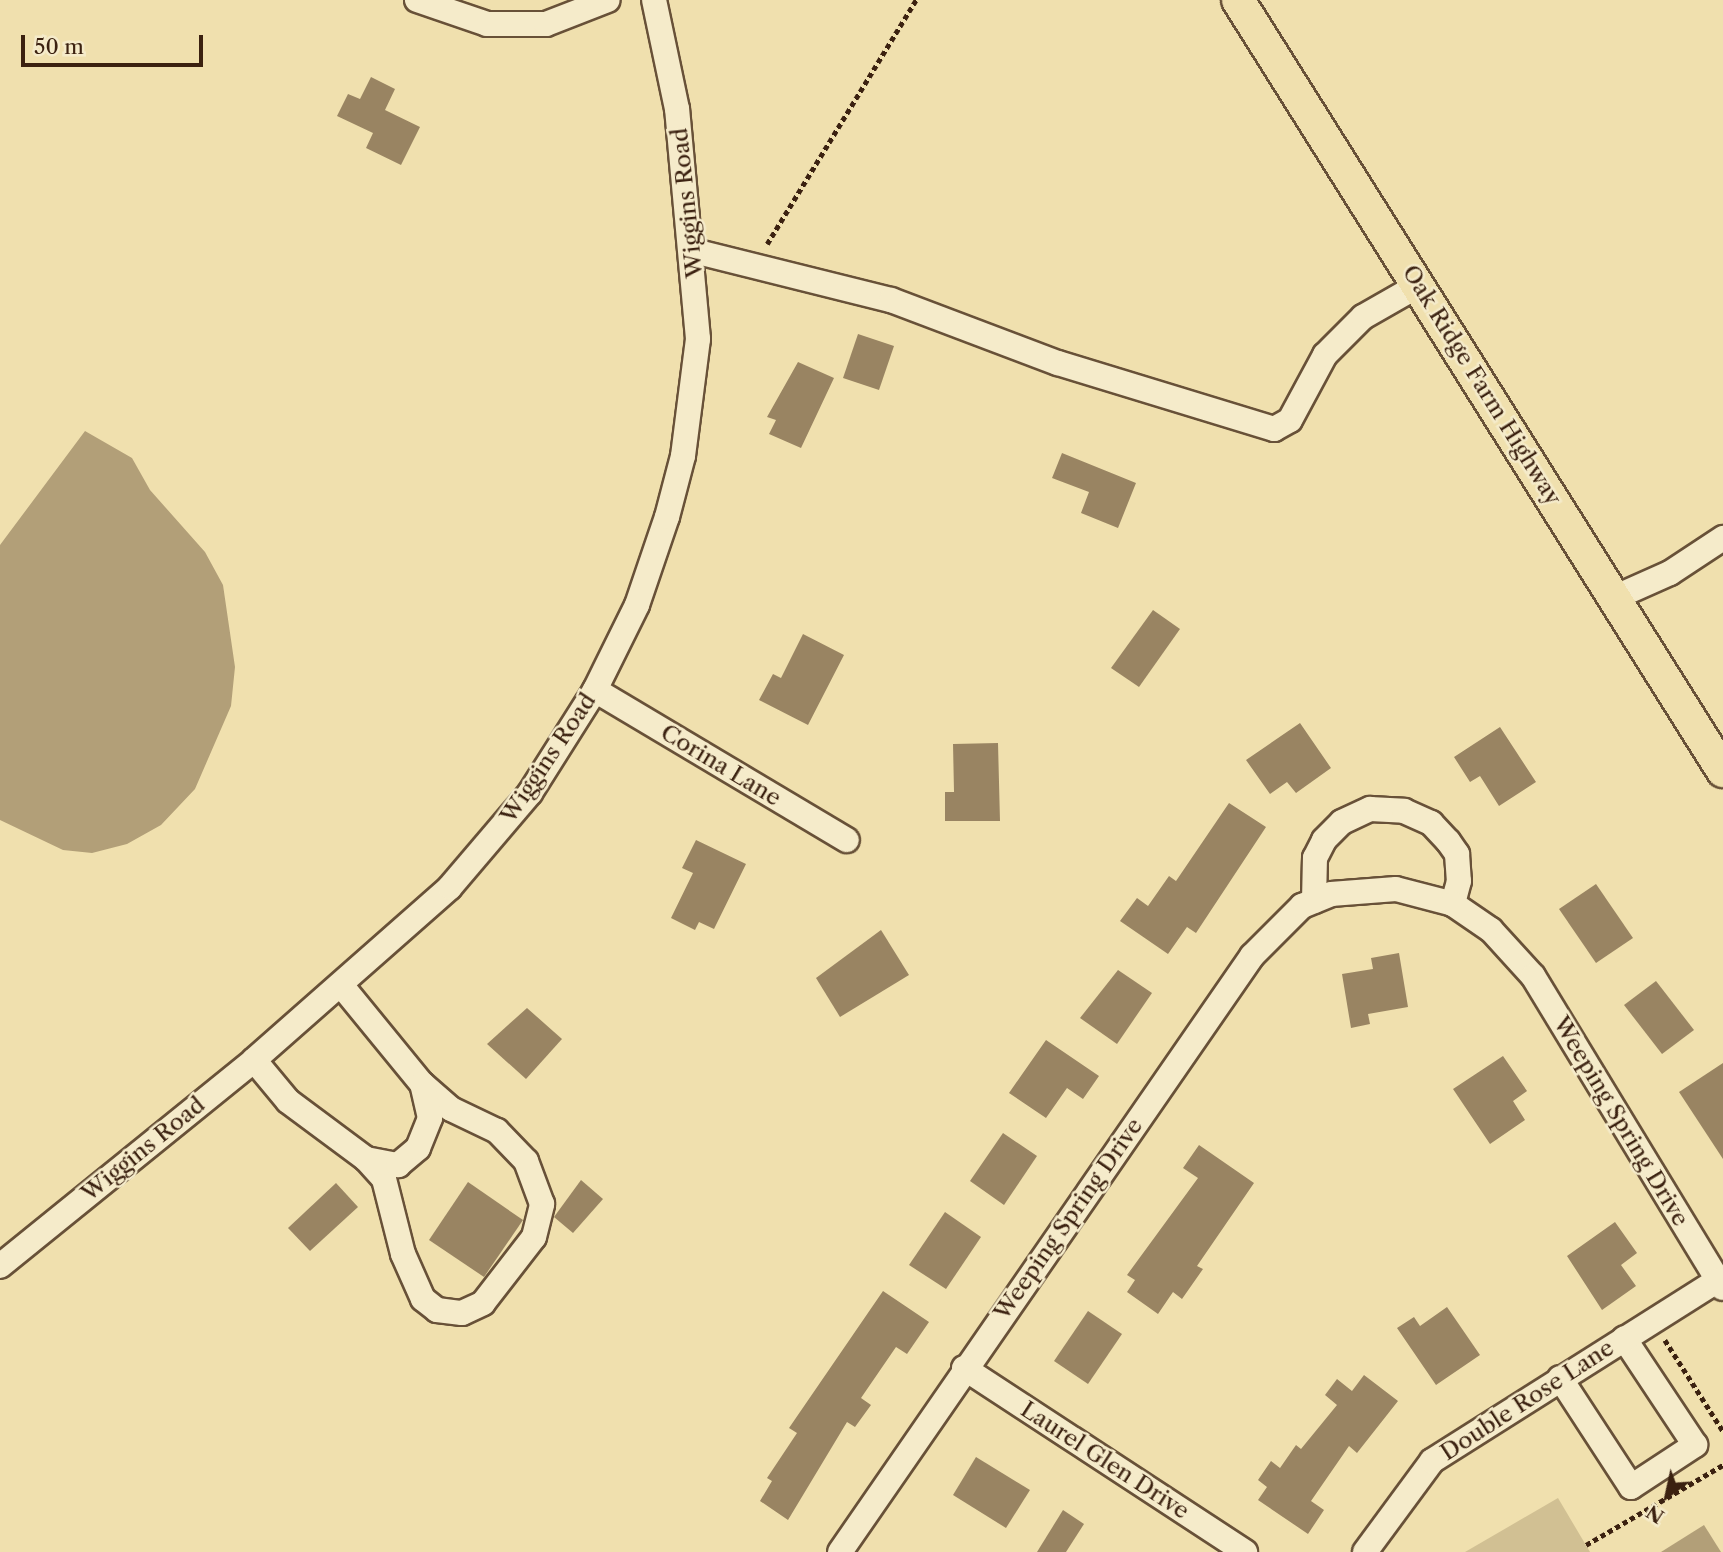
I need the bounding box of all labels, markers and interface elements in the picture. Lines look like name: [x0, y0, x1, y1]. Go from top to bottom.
scale bar: [24, 21, 206, 65]
text: 50 m: [34, 34, 84, 59]
street label: Wiggins Road: [665, 127, 709, 279]
street label: Oak Ridge Farm Highway: [1397, 260, 1567, 510]
street label: Wiggins Road: [494, 688, 602, 828]
street label: Corina Lane: [656, 718, 786, 812]
street label: Weeping Spring Drive: [1547, 1011, 1695, 1231]
street label: Wiggins Road: [76, 1091, 210, 1207]
street label: Weeping Spring Drive: [988, 1113, 1148, 1325]
street label: Double Rose Lane: [1435, 1334, 1619, 1466]
street label: Laurel Glen Drive: [1016, 1395, 1194, 1525]
north arrow: [1632, 1461, 1702, 1531]
text: N: [1642, 1500, 1668, 1528]

